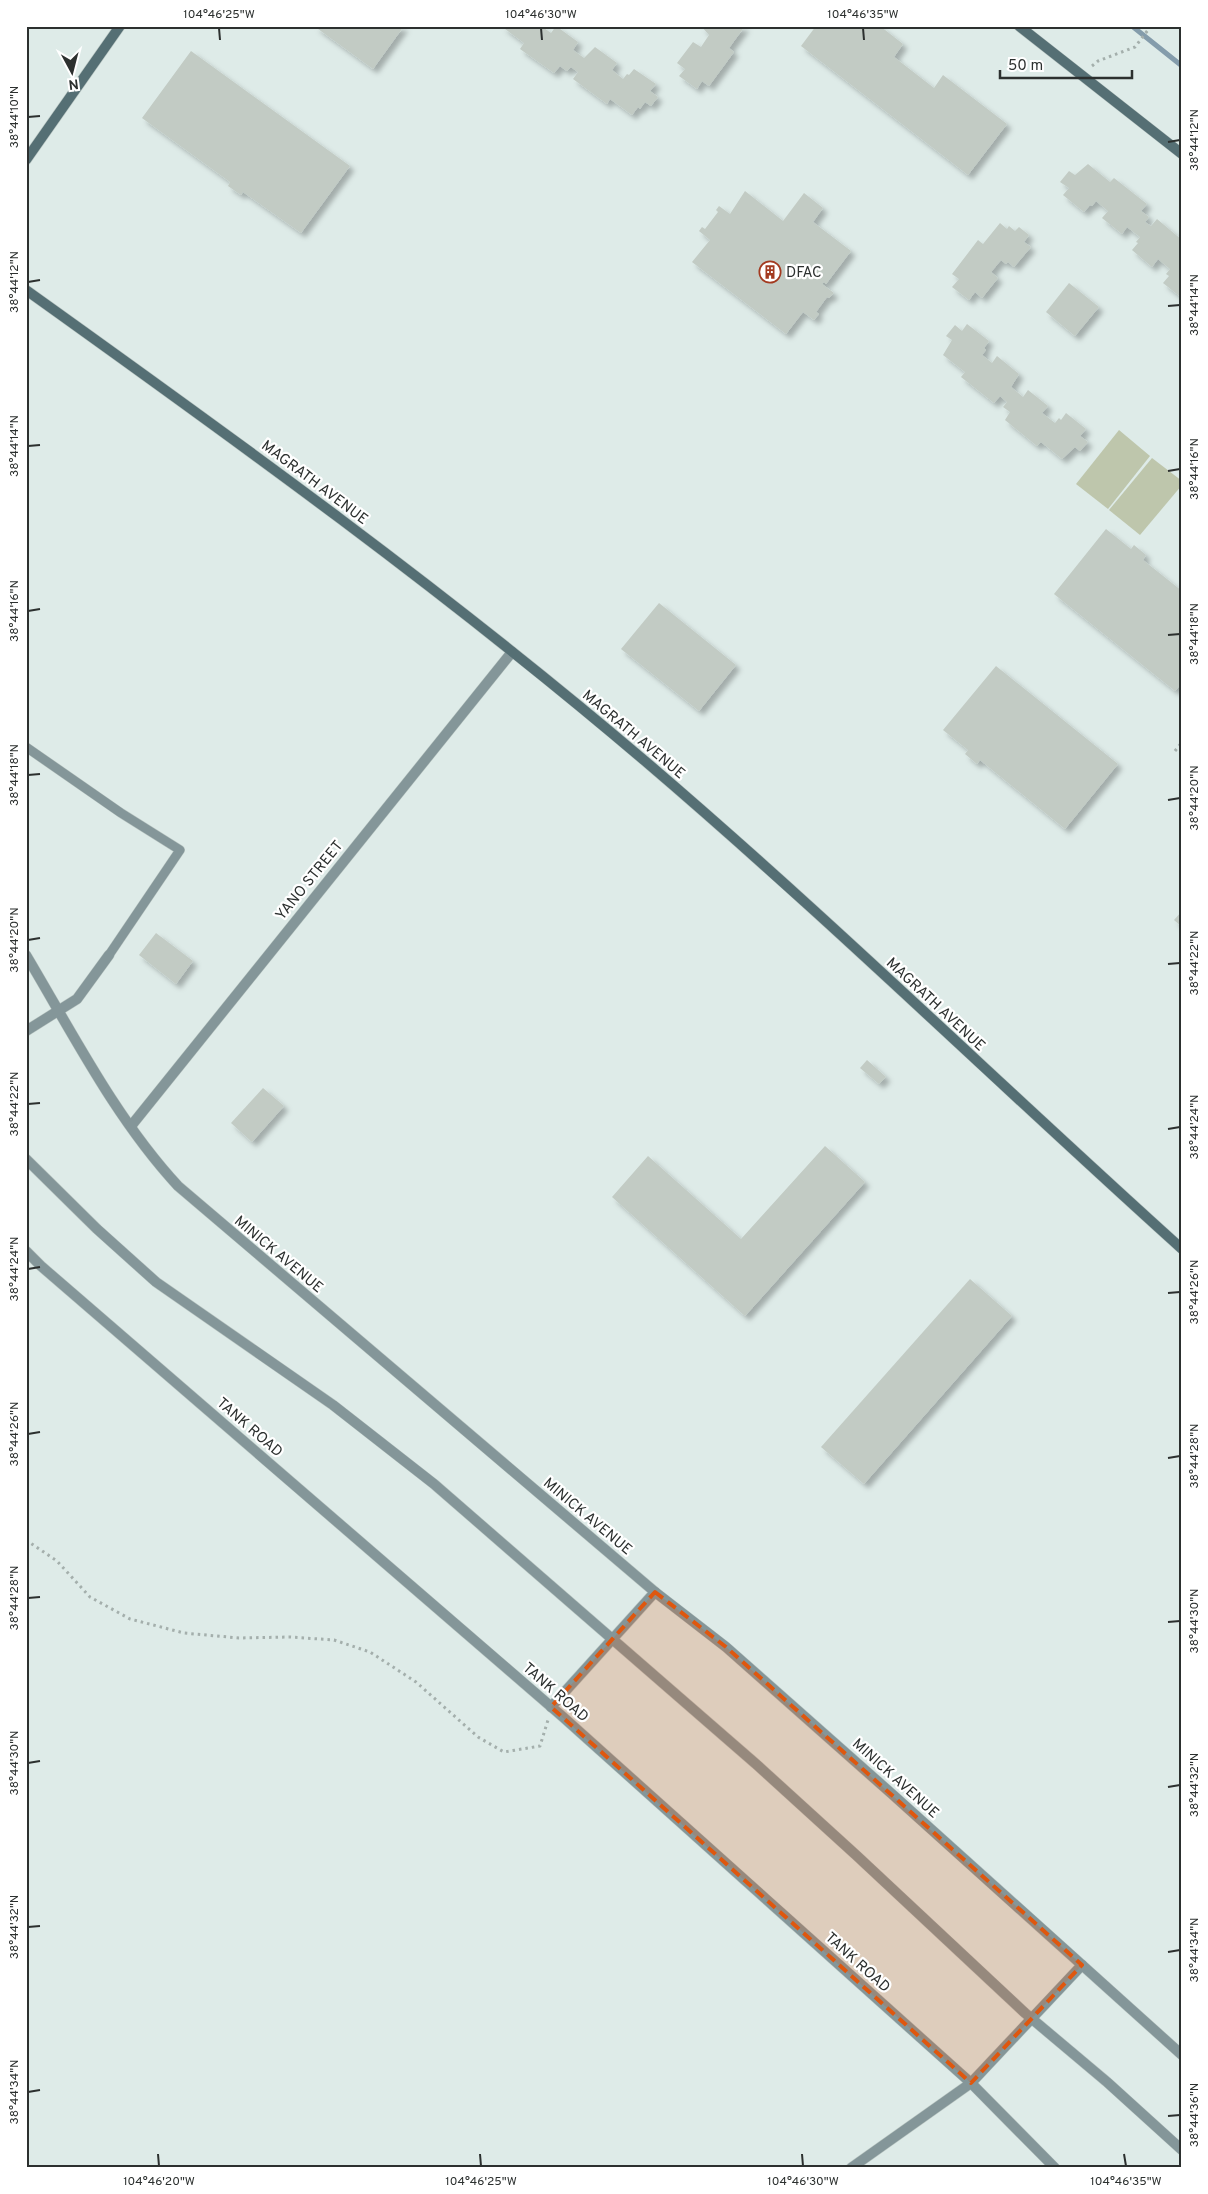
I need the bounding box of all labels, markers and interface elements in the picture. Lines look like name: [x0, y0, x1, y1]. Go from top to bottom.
text: 104°46'25"W: [183, 7, 255, 23]
text: 104°46'30"W: [505, 7, 577, 23]
text: 104°46'35"W: [827, 7, 899, 23]
north arrow: [48, 48, 98, 98]
scale bar: [1000, 48, 1133, 80]
text: 50 m: [1008, 57, 1043, 76]
text: N: [67, 74, 79, 92]
text: 38°44'10"N: [7, 86, 23, 148]
text: 38°44'12"N: [1187, 109, 1203, 171]
text: 38°44'12"N: [7, 251, 23, 313]
building icon: DFAC: [758, 260, 782, 284]
place label: DFAC: [786, 264, 822, 283]
text: 38°44'14"N: [1187, 274, 1203, 336]
text: 38°44'14"N: [7, 415, 23, 477]
street label: MAGRATH AVENUE: [257, 437, 371, 530]
text: 38°44'16"N: [1187, 438, 1203, 500]
text: 38°44'16"N: [7, 580, 23, 642]
text: 38°44'18"N: [1187, 603, 1203, 665]
street label: MAGRATH AVENUE: [578, 686, 689, 784]
text: 38°44'18"N: [7, 744, 23, 806]
text: 38°44'20"N: [1187, 765, 1203, 831]
street label: YANO STREET: [272, 837, 348, 925]
text: 38°44'20"N: [7, 907, 23, 973]
text: 38°44'22"N: [1187, 931, 1203, 995]
street label: MAGRATH AVENUE: [881, 954, 989, 1056]
text: 38°44'22"N: [7, 1072, 23, 1136]
text: 38°44'24"N: [1187, 1095, 1203, 1159]
street label: MINICK AVENUE: [230, 1212, 326, 1298]
text: 38°44'24"N: [7, 1237, 23, 1301]
text: 38°44'26"N: [1187, 1260, 1203, 1324]
street label: TANK ROAD: [212, 1394, 286, 1462]
text: 38°44'26"N: [7, 1402, 23, 1466]
text: 38°44'28"N: [1187, 1424, 1203, 1488]
street label: MINICK AVENUE: [539, 1474, 635, 1560]
text: 38°44'28"N: [7, 1566, 23, 1630]
text: 38°44'30"N: [1187, 1588, 1203, 1654]
street label: TANK ROAD: [518, 1659, 592, 1727]
text: 38°44'30"N: [7, 1730, 23, 1796]
street label: MINICK AVENUE: [848, 1735, 942, 1823]
text: 38°44'32"N: [1187, 1753, 1203, 1817]
text: 38°44'32"N: [7, 1895, 23, 1959]
text: 38°44'34"N: [1187, 1918, 1203, 1982]
street label: TANK ROAD: [820, 1929, 894, 1997]
text: 38°44'34"N: [7, 2060, 23, 2124]
text: 38°44'36"N: [1187, 2083, 1203, 2147]
text: 104°46'20"W: [123, 2174, 195, 2190]
text: 104°46'25"W: [445, 2174, 517, 2190]
text: 104°46'30"W: [767, 2174, 839, 2190]
text: 104°46'35"W: [1090, 2174, 1162, 2190]

